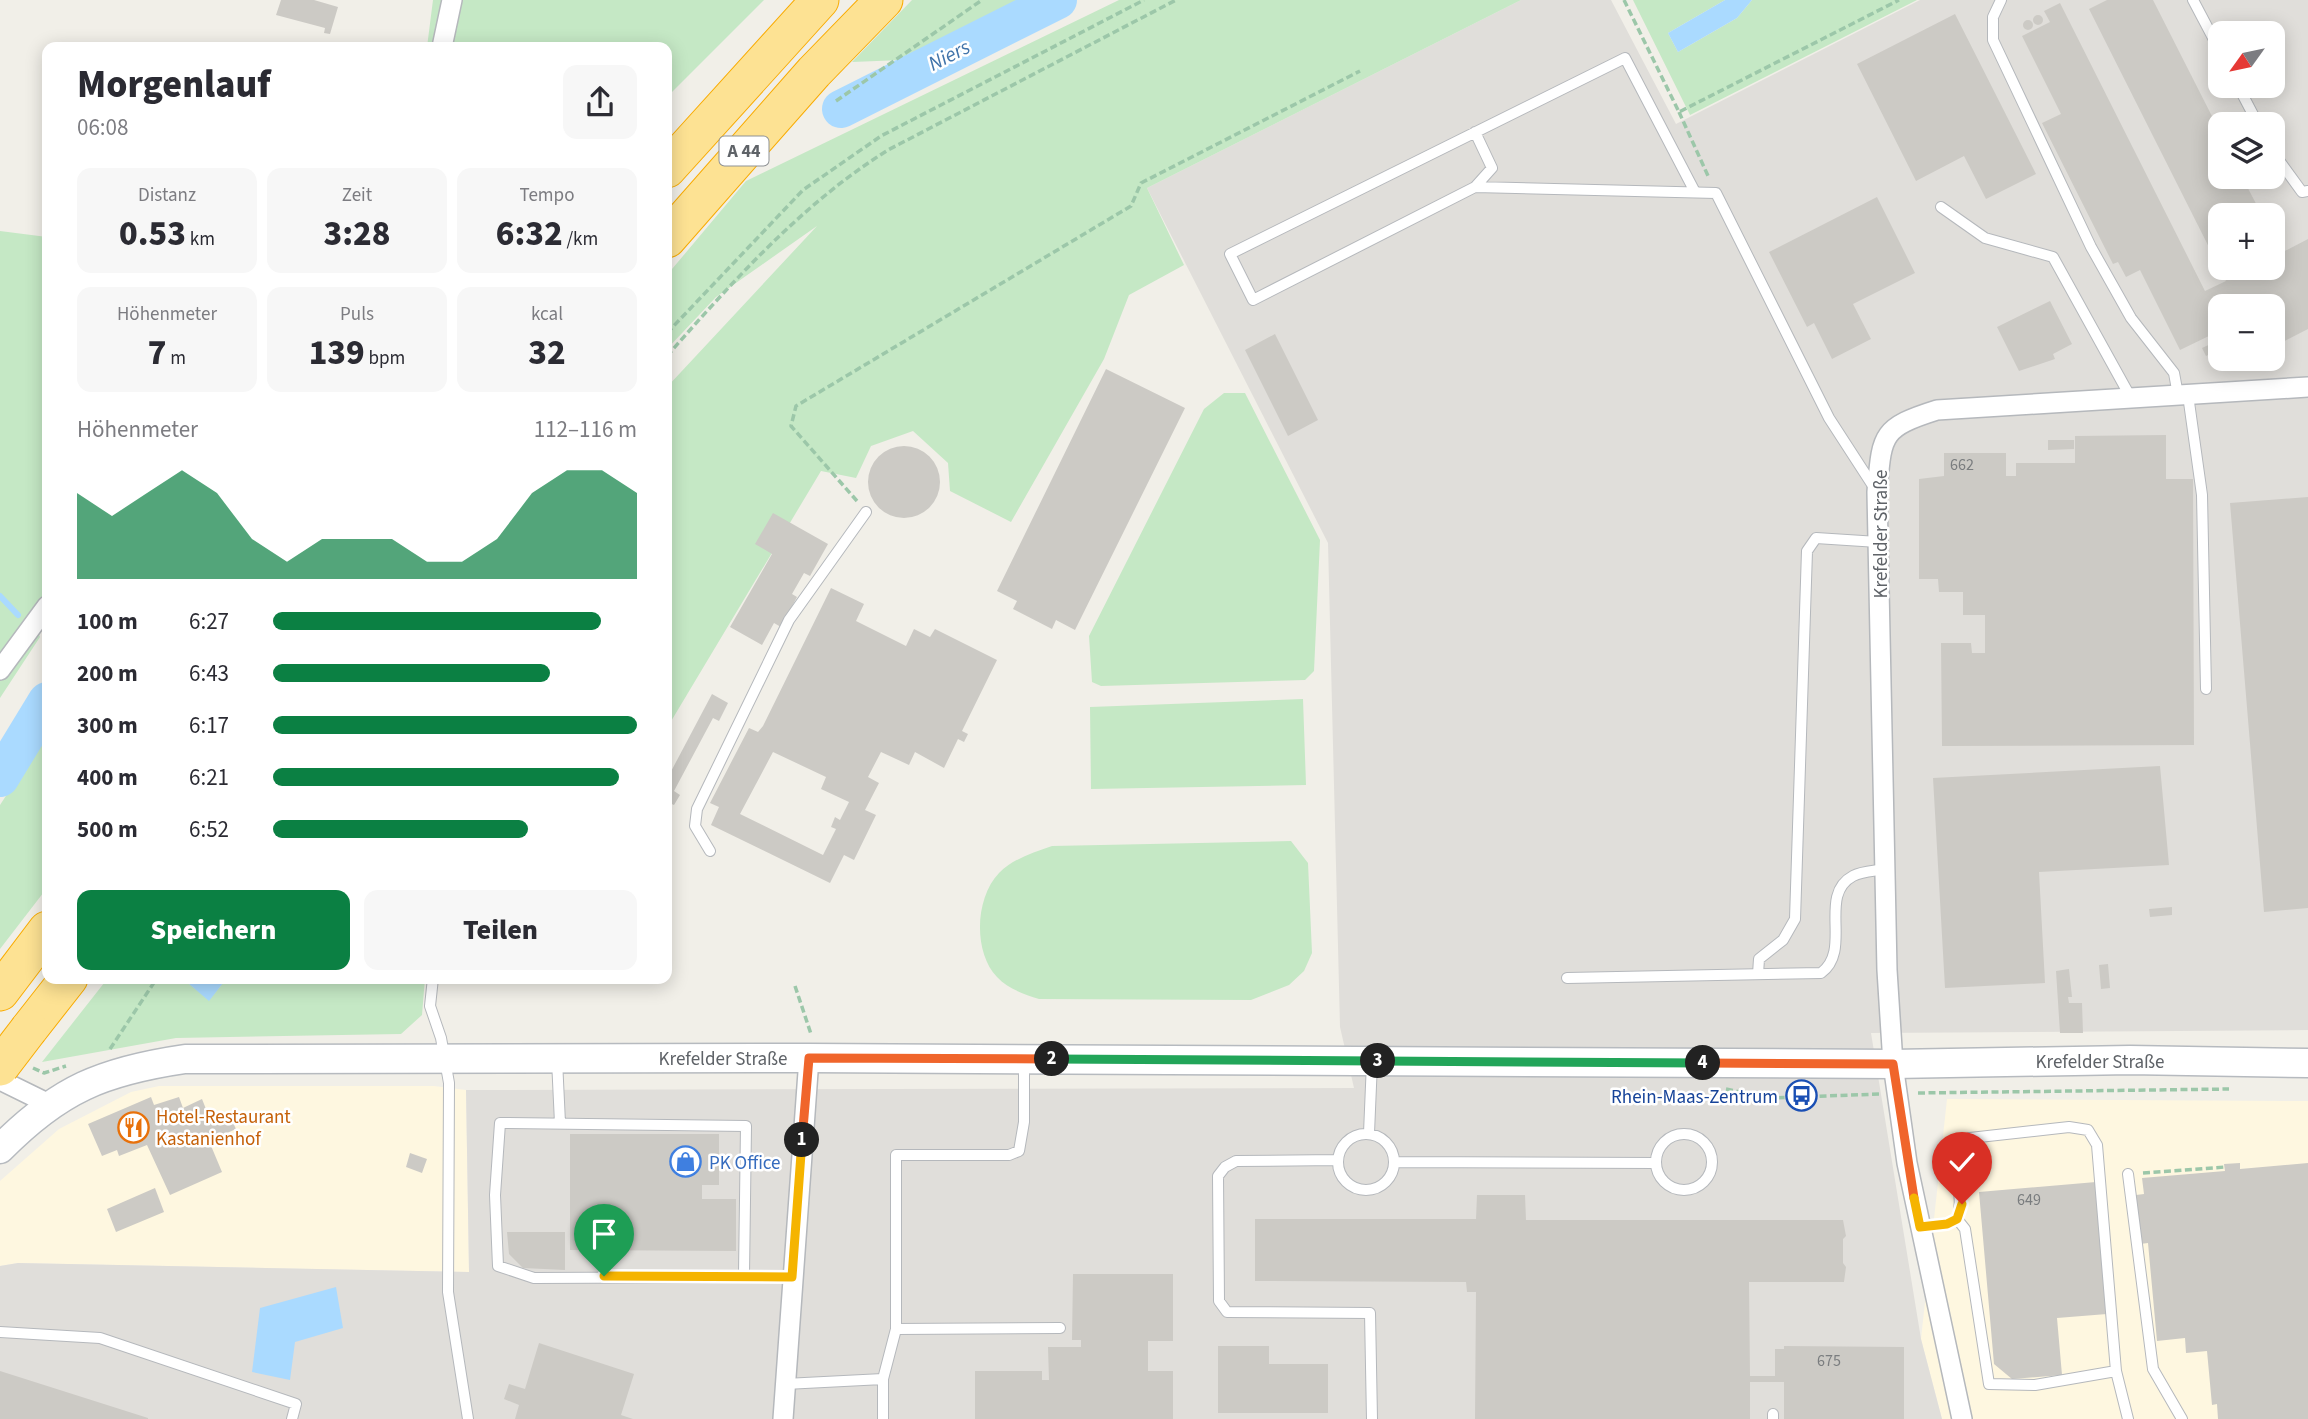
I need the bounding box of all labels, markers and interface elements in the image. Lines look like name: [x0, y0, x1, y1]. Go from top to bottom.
north arrow: [2208, 21, 2286, 98]
map controls: [2208, 21, 2285, 371]
water label: Niers: [923, 32, 975, 78]
text: Morgenlauf: [77, 58, 271, 112]
button: share: [563, 65, 637, 139]
text: 06:08: [77, 111, 128, 144]
button: layers: [2208, 112, 2285, 189]
road number: A 44: [720, 136, 768, 166]
text: Distanz: [138, 182, 196, 209]
text: Zeit: [342, 182, 372, 209]
text: Tempo: [520, 182, 574, 209]
button: +: [2208, 203, 2285, 280]
text: 0.53: [119, 209, 186, 259]
text: 3:28: [324, 209, 390, 259]
text: 6:32: [496, 209, 563, 259]
text: km: [186, 226, 215, 253]
text: /km: [563, 226, 598, 253]
button: −: [2208, 294, 2285, 371]
text: Höhenmeter: [117, 301, 217, 328]
text: Puls: [340, 301, 374, 328]
text: kcal: [531, 301, 563, 328]
text: 7: [148, 328, 167, 378]
text: 139: [309, 328, 365, 378]
text: 32: [528, 328, 566, 378]
text: m: [167, 345, 186, 372]
text: bpm: [365, 345, 405, 372]
text: Höhenmeter: [77, 413, 198, 446]
text: 112–116 m: [534, 413, 637, 446]
house number: 662: [1950, 454, 1974, 476]
street label: Krefelder Straße: [1868, 470, 1895, 598]
text: 100 m: [77, 605, 138, 638]
text: 6:27: [189, 605, 229, 638]
text: 200 m: [77, 657, 138, 690]
text: 6:43: [189, 657, 229, 690]
text: 300 m: [77, 709, 138, 742]
text: 6:17: [189, 709, 229, 742]
text: 400 m: [77, 761, 138, 794]
text: 6:21: [189, 761, 229, 794]
text: 500 m: [77, 813, 138, 846]
text: 6:52: [189, 813, 229, 846]
button: Speichern: [77, 890, 350, 970]
button: Teilen: [364, 890, 637, 970]
pin: 2: [1034, 1042, 1070, 1076]
pin: 3: [1360, 1044, 1396, 1078]
text: 2: [1046, 1045, 1057, 1072]
street label: Krefelder Straße: [659, 1046, 787, 1073]
pin: 4: [1686, 1046, 1720, 1080]
text: 3: [1372, 1047, 1383, 1074]
text: 4: [1697, 1049, 1708, 1076]
street label: Krefelder Straße: [2036, 1049, 2164, 1076]
bus stop icon: Rhein-Maas-Zentrum: [1784, 1079, 1818, 1113]
place label: Rhein-Maas-Zentrum: [1611, 1084, 1778, 1111]
place label: Hotel-Restaurant Kastanienhof: [156, 1104, 291, 1153]
restaurant icon: Hotel-Restaurant Kastanienhof: [116, 1110, 150, 1144]
pin: 1: [784, 1122, 820, 1158]
text: 1: [796, 1126, 807, 1153]
pin: [1932, 1132, 1992, 1204]
icon: check: [1943, 1143, 1981, 1181]
shop icon: PK Office: [669, 1145, 703, 1179]
place label: PK Office: [709, 1150, 781, 1177]
house number: 649: [2017, 1189, 2041, 1211]
pin: [574, 1204, 634, 1276]
icon: arrive: [585, 1215, 623, 1253]
house number: 675: [1817, 1350, 1841, 1372]

